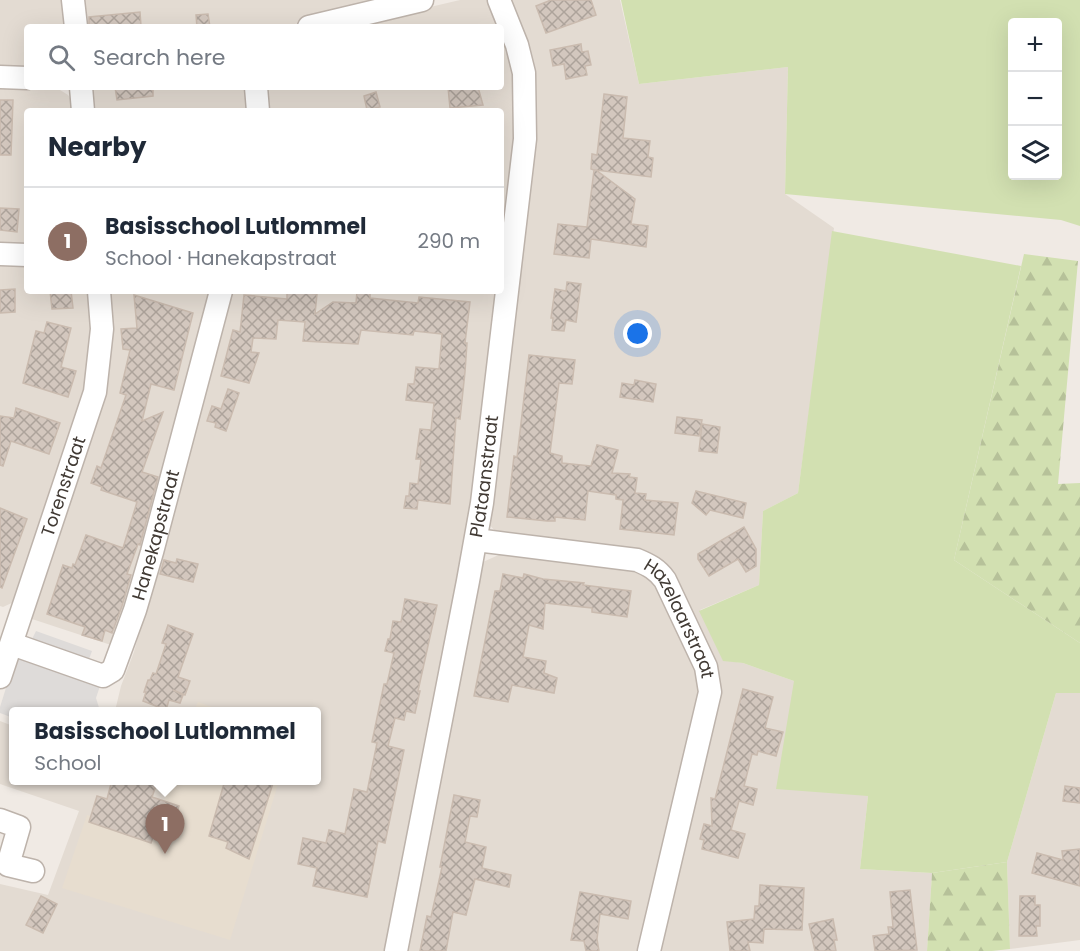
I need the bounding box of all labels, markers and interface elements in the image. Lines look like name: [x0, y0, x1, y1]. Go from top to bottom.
map controls: [1008, 18, 1062, 180]
button: +: [1008, 18, 1062, 72]
search box: [24, 24, 504, 90]
icon: search: [45, 41, 78, 74]
text: Search here: [93, 42, 226, 73]
button: −: [1008, 72, 1062, 126]
button: layers: [1008, 126, 1062, 180]
text: Nearby: [48, 129, 146, 165]
text: Basisschool Lutlommel: [105, 211, 366, 242]
text: 1: [64, 227, 71, 255]
text: 290 m: [417, 227, 480, 255]
text: School · Hanekapstraat: [105, 244, 337, 272]
your location: [623, 319, 652, 348]
street label: Plataanstraat: [463, 414, 504, 539]
street label: Torenstraat: [35, 433, 91, 540]
street label: Hanekapstraat: [126, 467, 185, 603]
street label: Hazelaarstraat: [639, 552, 721, 680]
popup: [9, 707, 321, 785]
text: Basisschool Lutlommel: [34, 716, 296, 747]
text: School: [34, 749, 101, 777]
pin: 1: [146, 804, 184, 854]

